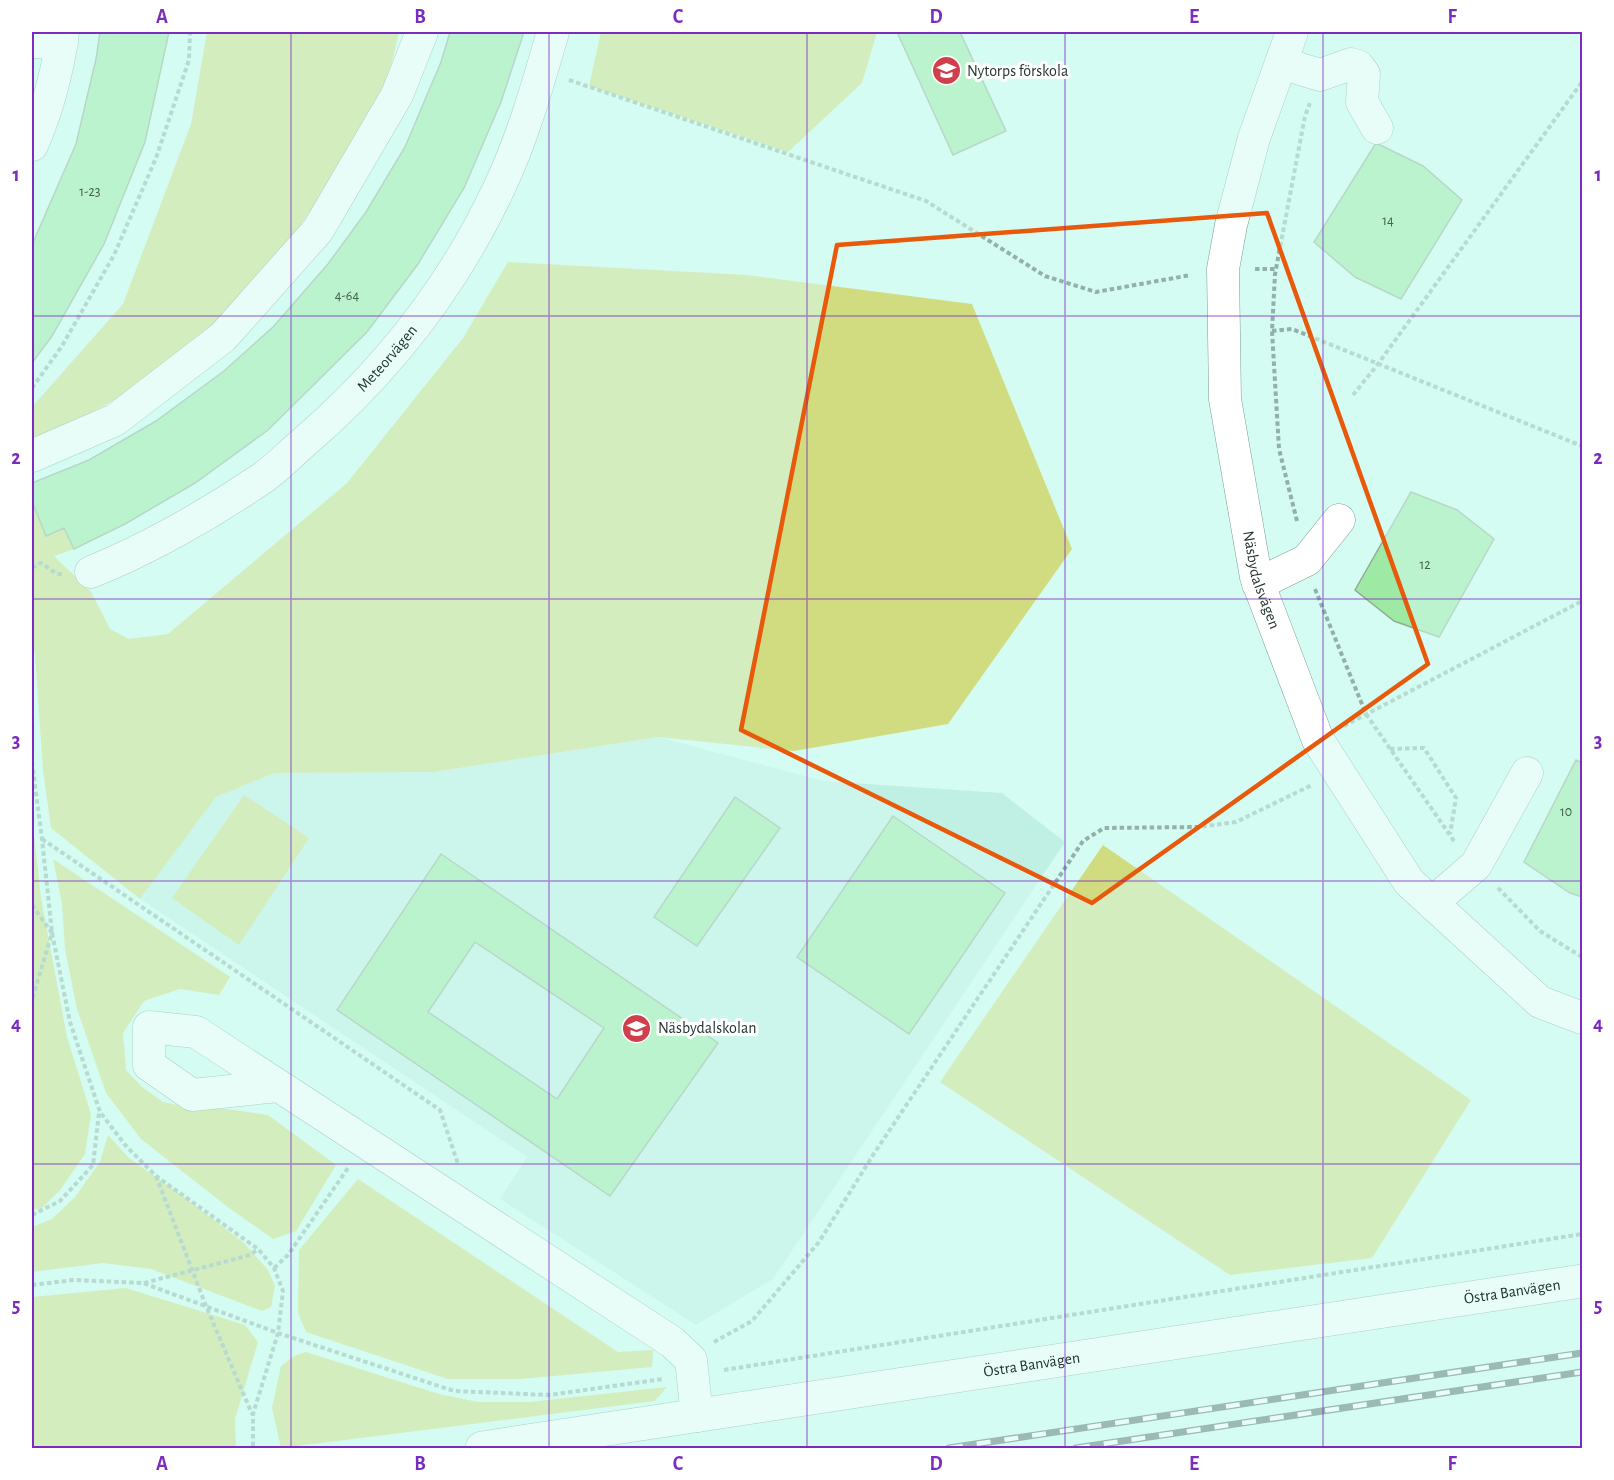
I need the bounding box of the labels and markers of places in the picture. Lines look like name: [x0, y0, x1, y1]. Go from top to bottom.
school or university icon: Nytorps förskola: [930, 55, 962, 87]
place label: Nytorps förskola: [967, 63, 1068, 80]
school or university icon: Näsbydalskolan: [621, 1012, 653, 1044]
place label: Näsbydalskolan: [658, 1020, 756, 1037]

